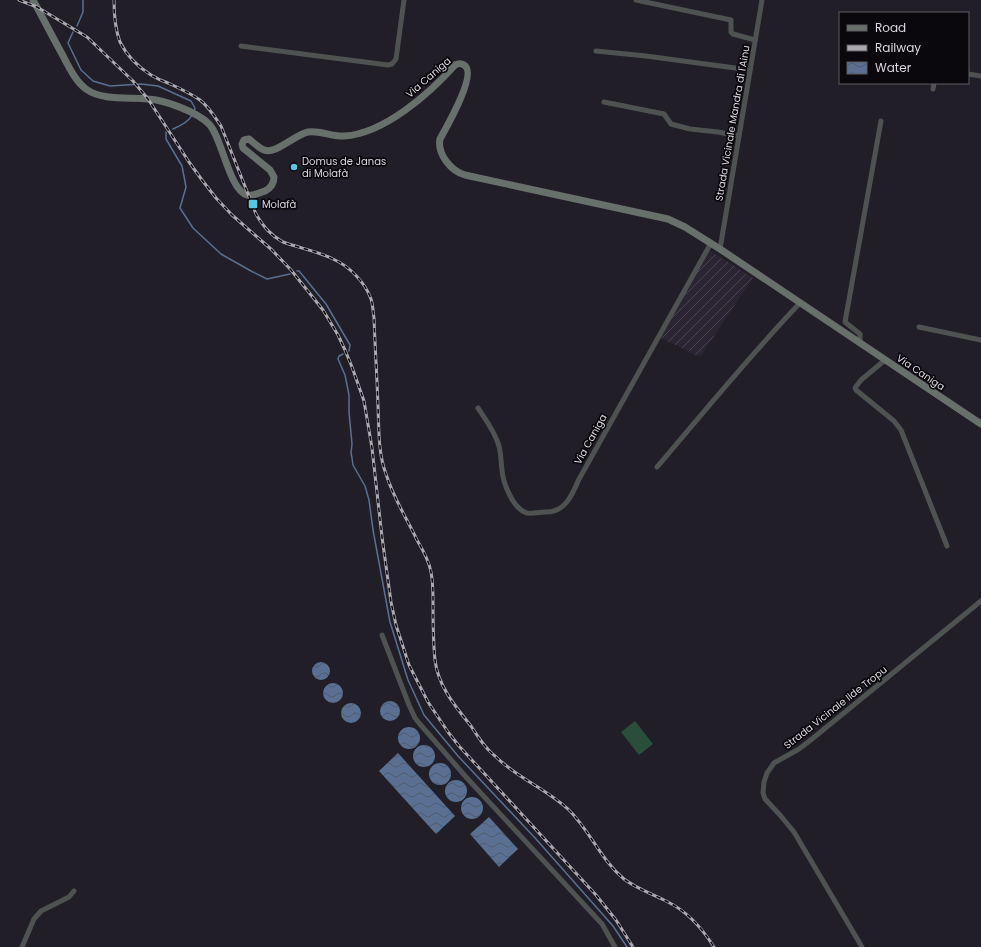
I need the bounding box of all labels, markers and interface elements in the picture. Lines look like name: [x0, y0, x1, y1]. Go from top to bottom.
legend: [839, 12, 969, 84]
text: Road: [875, 19, 906, 36]
text: Railway: [875, 39, 921, 56]
street label: Strada Vicinale Mandra di l'Ainu: [711, 44, 754, 202]
street label: Via Caniga: [402, 54, 454, 101]
text: Water: [875, 59, 912, 76]
place label: Domus de Janas di Molafà: [302, 154, 386, 181]
marker: Domus de Janas di Molafà: [289, 162, 299, 172]
place label: Molafà: [262, 197, 296, 212]
marker: Molafà: [247, 198, 259, 210]
street label: Via Caniga: [894, 351, 948, 394]
street label: Via Caniga: [570, 411, 610, 467]
street label: Strada Vicinale Ilde Tropu: [780, 662, 890, 753]

